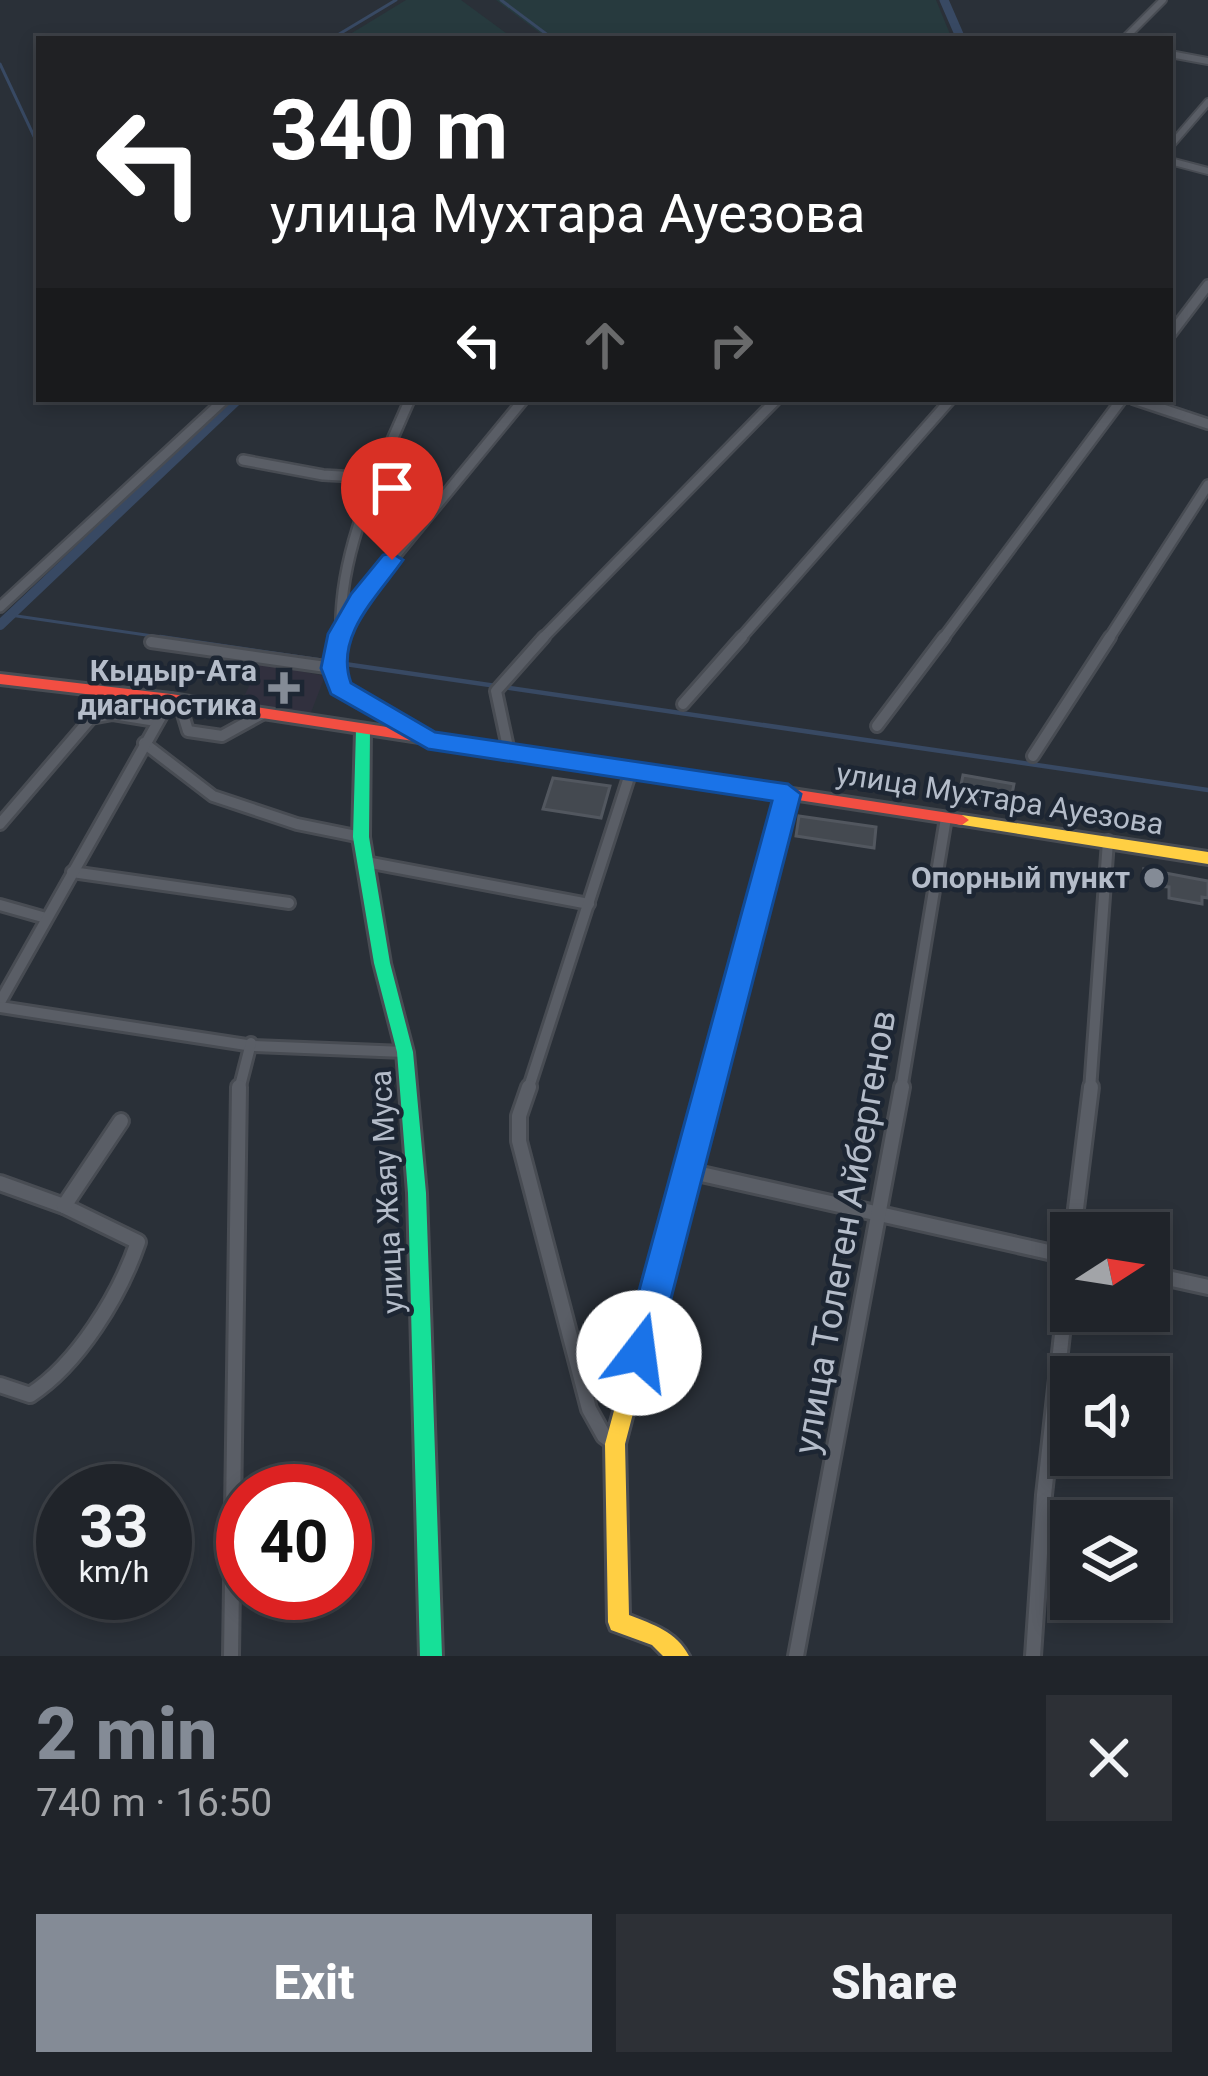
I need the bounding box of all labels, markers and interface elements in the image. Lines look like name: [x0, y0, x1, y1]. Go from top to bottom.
text: 340 m: [270, 81, 508, 180]
icon: left: [72, 84, 228, 240]
text: улица Мухтара Ауезова: [270, 182, 865, 245]
icon: left: [446, 312, 512, 378]
icon: ahead: [572, 312, 638, 378]
icon: right: [698, 312, 764, 378]
pin: [341, 437, 443, 560]
icon: arrive: [359, 455, 425, 521]
place label: Кыдыр-Ата диагностика: [78, 653, 257, 722]
marker: Кыдыр-Ата диагностика: [268, 672, 300, 704]
street label: улица Мухтара Ауезова: [834, 755, 1166, 842]
place label: Опорный пункт: [911, 860, 1130, 895]
marker: Опорный пункт: [1141, 865, 1167, 891]
street label: улица Толеген Айбергенов: [785, 1007, 905, 1457]
street label: улица Жаяу Муса: [363, 1069, 410, 1315]
north arrow: [1050, 1212, 1170, 1332]
map controls: [1050, 1212, 1170, 1620]
position arrow: [576, 1290, 702, 1416]
button: sound: [1050, 1356, 1170, 1476]
speed limit sign: 40: [216, 1464, 372, 1620]
text: 33: [80, 1491, 148, 1562]
button: layers: [1050, 1500, 1170, 1620]
text: km/h: [79, 1554, 149, 1589]
text: 2 min: [36, 1692, 218, 1777]
button: close: [1046, 1695, 1172, 1821]
text: 740 m · 16:50: [36, 1780, 272, 1826]
button: Exit: [36, 1914, 592, 2052]
button: Share: [616, 1914, 1172, 2052]

